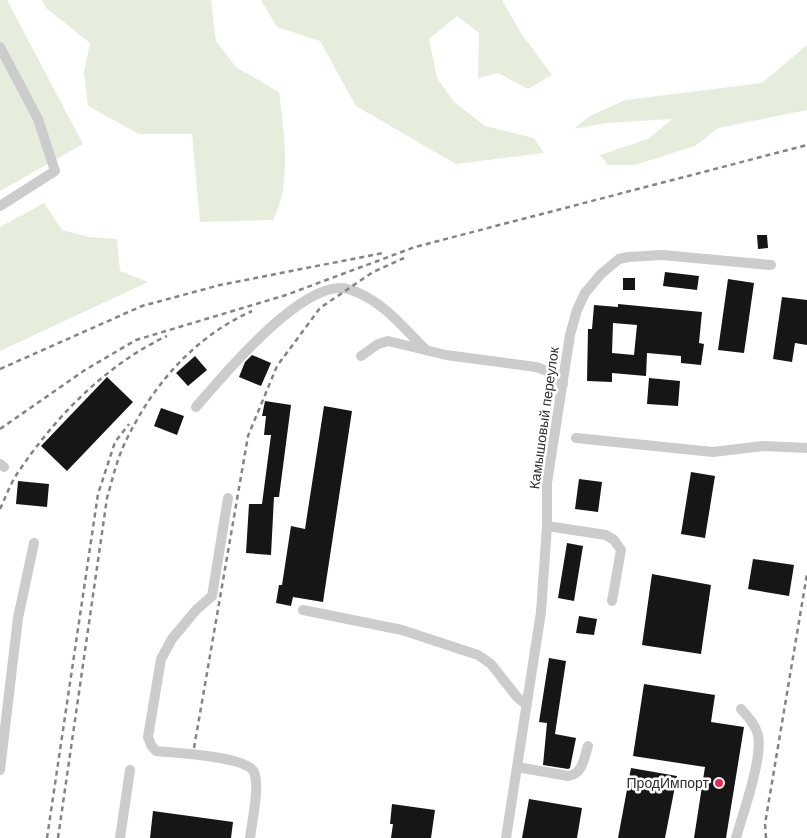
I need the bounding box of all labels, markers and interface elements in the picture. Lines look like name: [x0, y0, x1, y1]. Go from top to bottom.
street label: Камышовый переулок: [525, 345, 563, 490]
place label: ПродИмпорт: [627, 774, 710, 792]
marker: ПродИмпорт: [713, 777, 725, 789]

